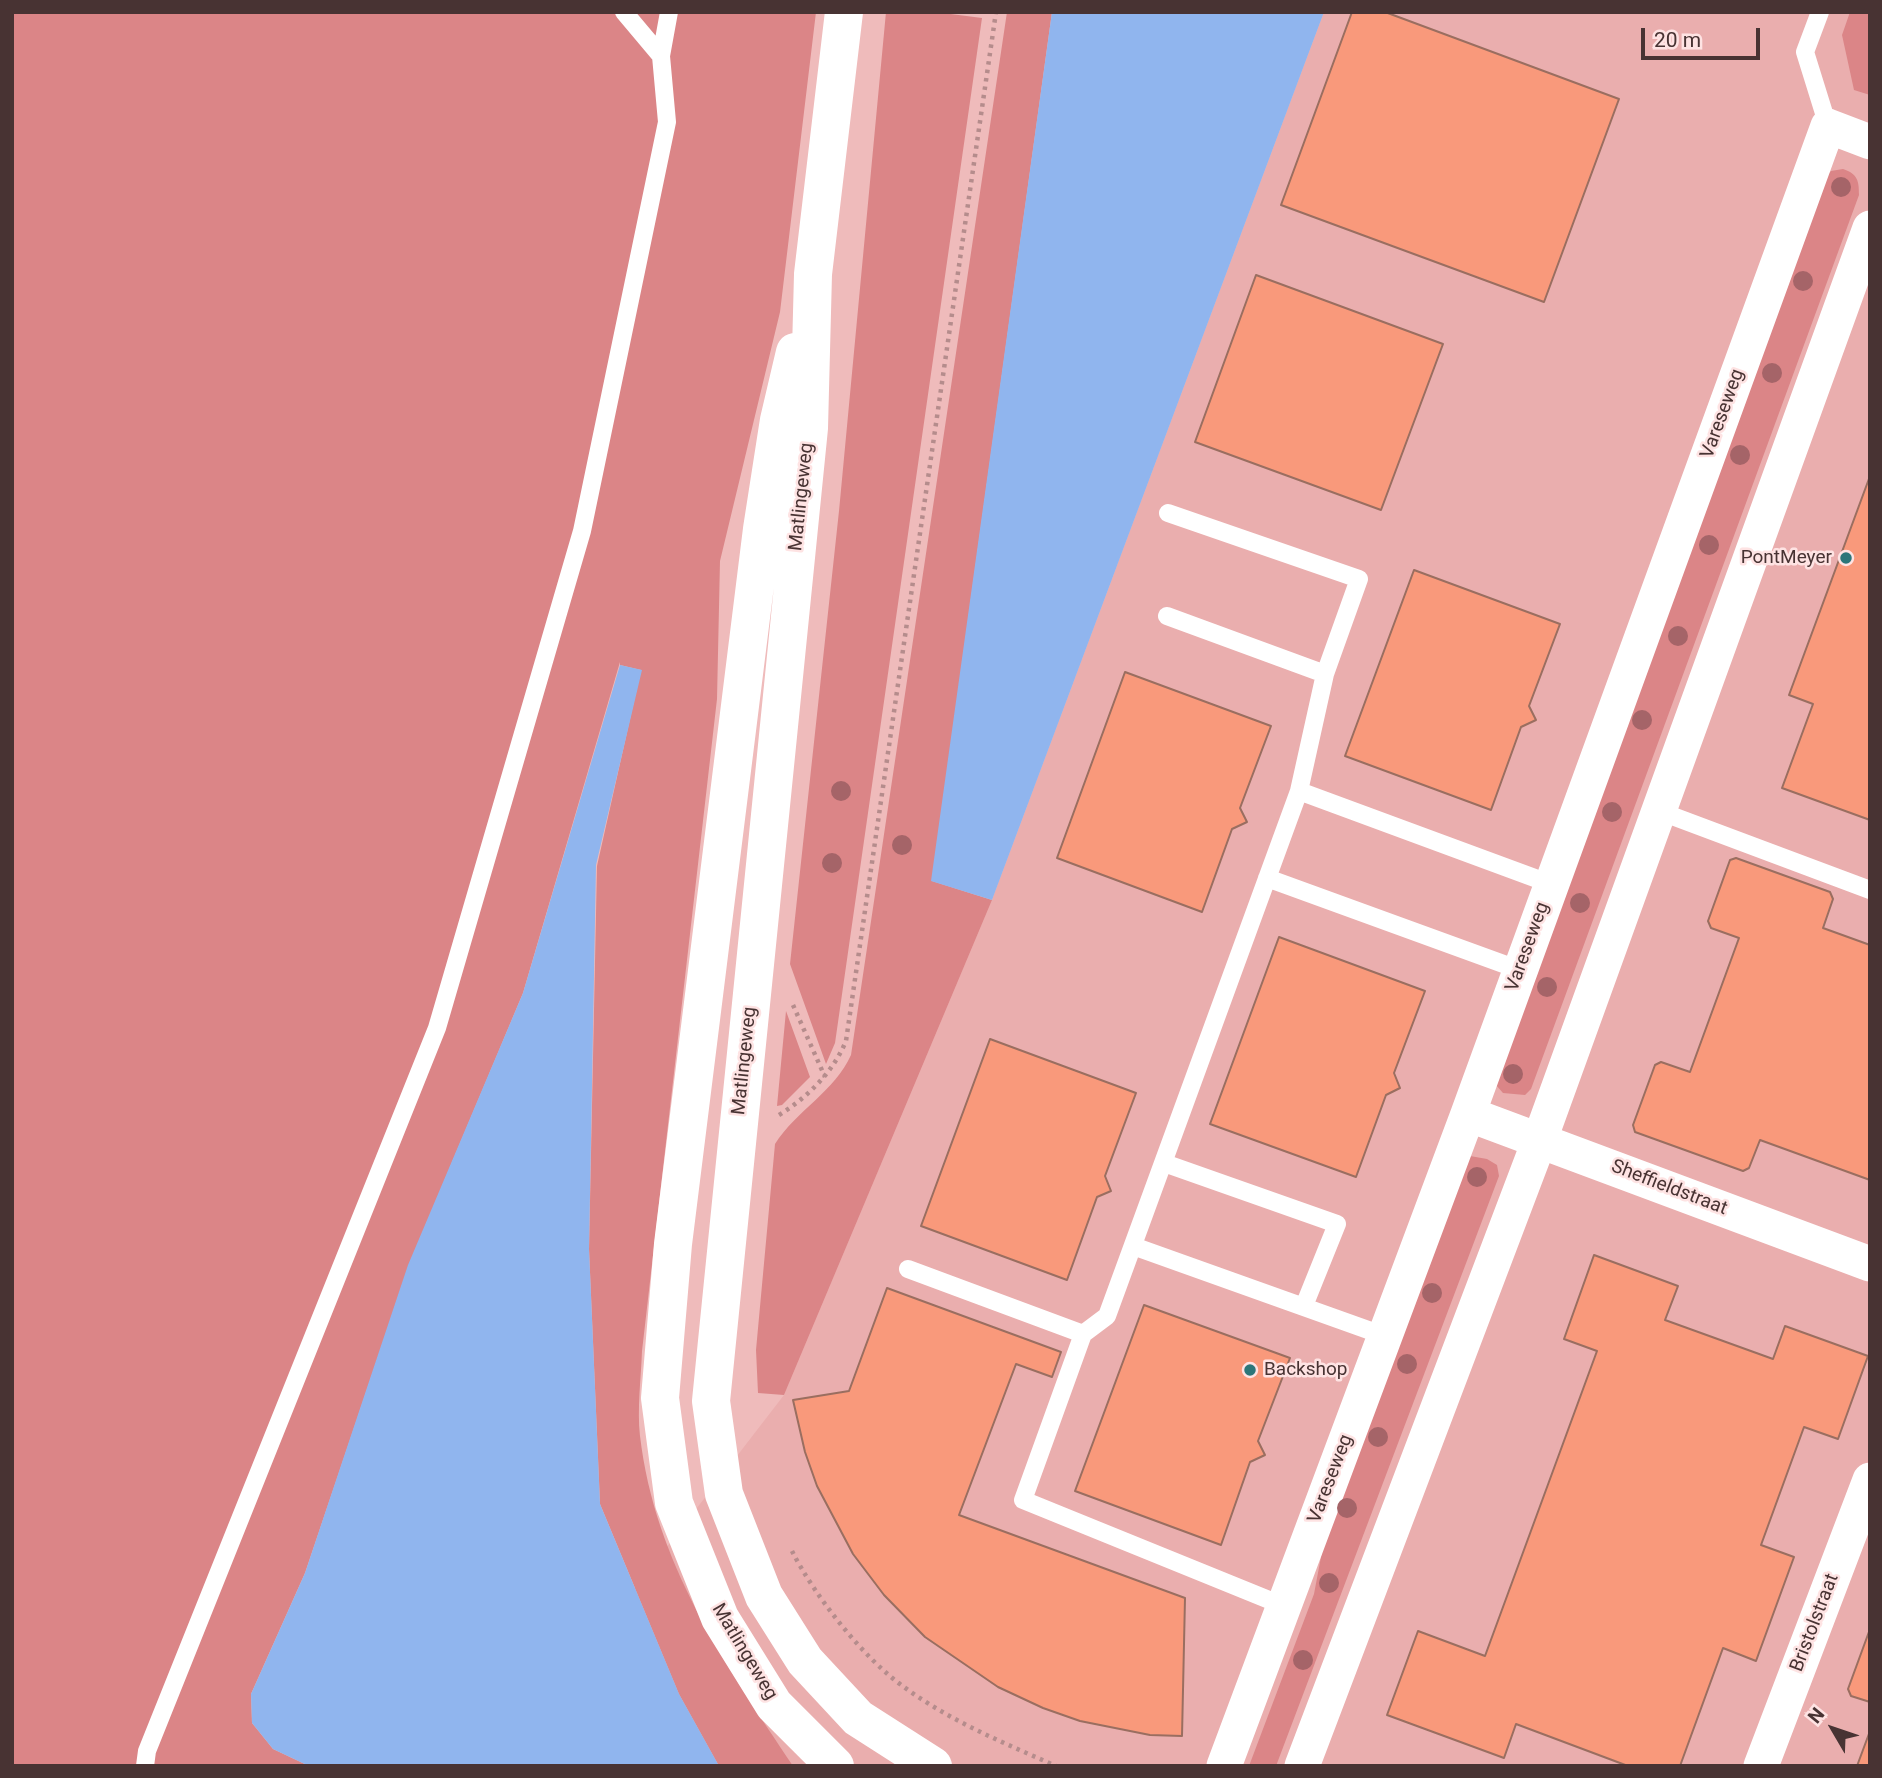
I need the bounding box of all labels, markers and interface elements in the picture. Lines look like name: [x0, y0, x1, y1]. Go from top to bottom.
scale bar: [1644, 14, 1763, 58]
text: 20 m: [1654, 28, 1701, 52]
street label: Vareseweg: [1696, 366, 1750, 462]
street label: Matlingeweg: [785, 442, 819, 552]
place label: PontMeyer: [1741, 547, 1832, 569]
marker: PontMeyer: [1838, 550, 1854, 566]
street label: Vareseweg: [1501, 899, 1555, 995]
street label: Matlingeweg: [728, 1006, 762, 1116]
street label: Sheffieldstraat: [1608, 1155, 1730, 1221]
place label: Backshop: [1264, 1359, 1348, 1381]
marker: Backshop: [1242, 1362, 1258, 1378]
street label: Vareseweg: [1304, 1431, 1358, 1527]
street label: Bristolstraat: [1786, 1571, 1844, 1675]
street label: Matlingeweg: [706, 1600, 782, 1704]
north arrow: [1798, 1694, 1868, 1764]
text: N: [1803, 1703, 1829, 1728]

